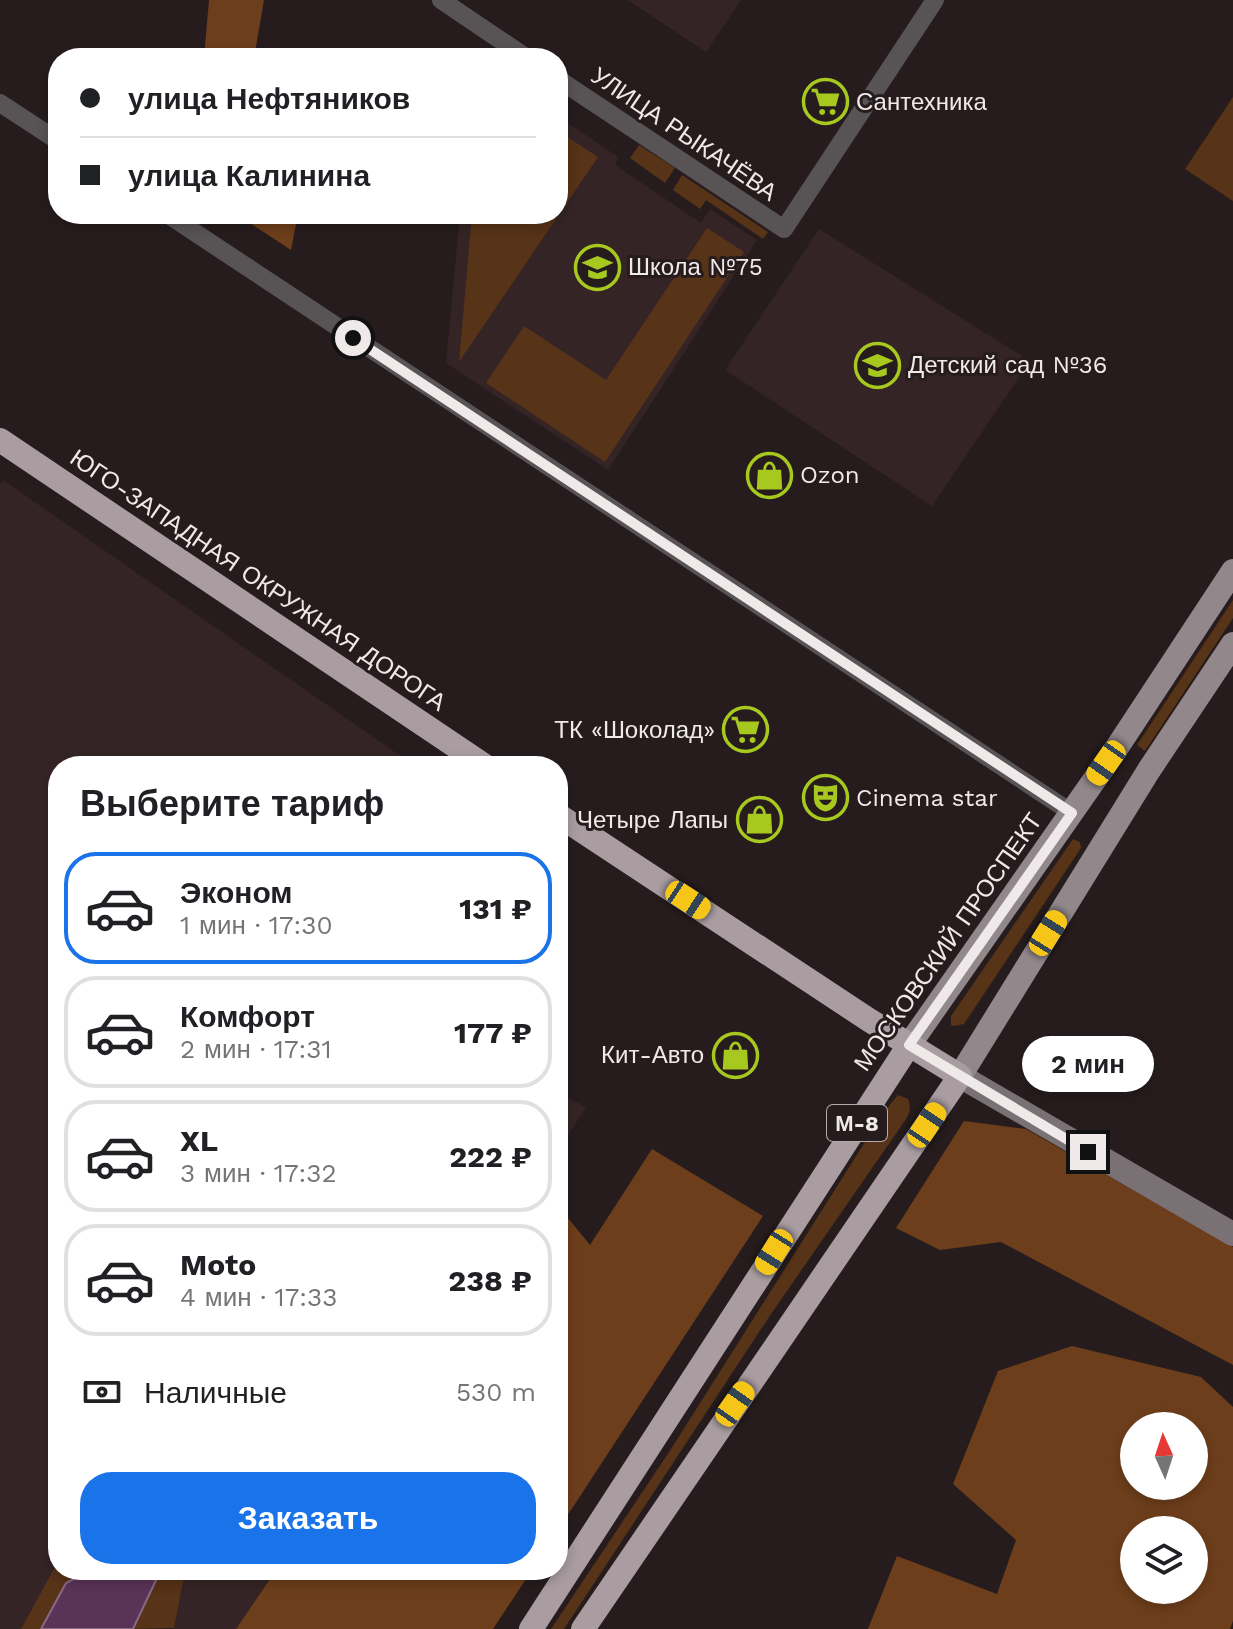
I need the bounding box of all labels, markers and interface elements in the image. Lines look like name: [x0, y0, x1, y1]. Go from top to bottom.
street label: УЛИЦА РЫКАЧЁВА: [586, 61, 782, 207]
supermarket icon: Сантехника: [801, 78, 849, 126]
text: улица Нефтяников: [128, 81, 410, 116]
place label: Сантехника: [856, 88, 987, 116]
text: улица Калинина: [128, 158, 370, 193]
school or university icon: Школа №75: [573, 243, 621, 291]
place label: Школа №75: [628, 253, 763, 281]
route start: [335, 320, 371, 356]
school or university icon: Детский сад №36: [853, 341, 901, 389]
place label: Детский сад №36: [908, 351, 1107, 379]
street label: ЮГО-ЗАПАДНАЯ ОКРУЖНАЯ ДОРОГА: [65, 443, 451, 717]
shop icon: Ozon: [745, 451, 793, 499]
place label: Ozon: [800, 461, 860, 489]
supermarket icon: ТК «Шоколад»: [722, 706, 770, 754]
place label: ТК «Шоколад»: [554, 716, 715, 744]
car: [1082, 736, 1130, 790]
theatre icon: Cinema star: [801, 774, 849, 822]
text: Выберите тариф: [80, 783, 384, 825]
place label: Cinema star: [856, 784, 998, 812]
shop icon: Четыре Лапы: [735, 796, 783, 844]
place label: Четыре Лапы: [577, 806, 728, 834]
street label: МОСКОВСКИЙ ПРОСПЕКТ: [848, 807, 1048, 1076]
icon: car: [84, 872, 156, 944]
text: Эконом: [180, 875, 293, 910]
car: [661, 877, 715, 923]
text: 131 ₽: [459, 891, 532, 926]
car: [1025, 906, 1071, 960]
text: 1 мин · 17:30: [180, 910, 333, 940]
icon: car: [84, 996, 156, 1068]
text: Комфорт: [180, 999, 315, 1034]
text: 177 ₽: [454, 1015, 532, 1050]
shop icon: Кит-Авто: [711, 1031, 759, 1079]
text: 2 мин · 17:31: [180, 1034, 332, 1064]
callout: 2 мин: [1022, 1036, 1154, 1092]
place label: Кит-Авто: [601, 1041, 704, 1069]
text: 2 мин: [1051, 1049, 1125, 1079]
car: [904, 1098, 950, 1152]
road number: М-8: [827, 1105, 887, 1141]
icon: car: [84, 1120, 156, 1192]
text: XL: [180, 1123, 218, 1158]
route end: [1070, 1134, 1106, 1170]
text: 222 ₽: [449, 1139, 532, 1174]
text: 3 мин · 17:32: [180, 1158, 337, 1188]
car: [751, 1225, 797, 1279]
icon: car: [84, 1244, 156, 1316]
text: Moto: [180, 1247, 256, 1282]
text: 238 ₽: [448, 1263, 532, 1298]
text: 4 мин · 17:33: [180, 1282, 337, 1312]
icon: cash: [80, 1370, 124, 1414]
text: Наличные: [144, 1375, 287, 1410]
text: 530 m: [456, 1377, 536, 1407]
car: [711, 1377, 759, 1431]
north arrow: [1120, 1412, 1208, 1500]
map controls: [1120, 1412, 1208, 1604]
button: Заказать: [80, 1472, 536, 1564]
button: layers: [1120, 1516, 1208, 1604]

